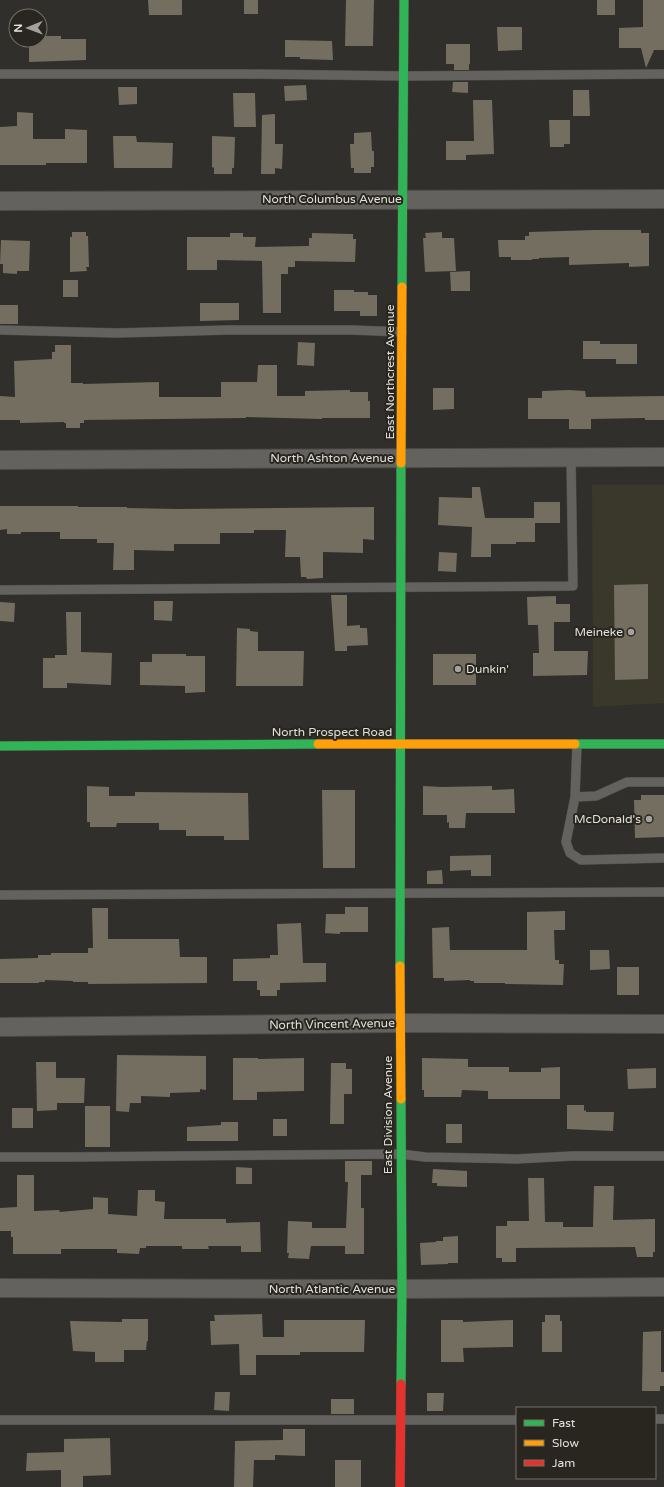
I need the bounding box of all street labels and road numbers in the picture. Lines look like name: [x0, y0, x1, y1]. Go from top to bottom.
street label: North Columbus Avenue: [262, 192, 402, 206]
street label: East Northcrest Avenue: [383, 304, 397, 439]
street label: North Ashton Avenue: [270, 451, 394, 465]
street label: North Prospect Road: [272, 725, 392, 739]
street label: North Vincent Avenue: [269, 1016, 395, 1032]
street label: East Division Avenue: [381, 1056, 395, 1174]
street label: North Atlantic Avenue: [269, 1282, 395, 1296]

